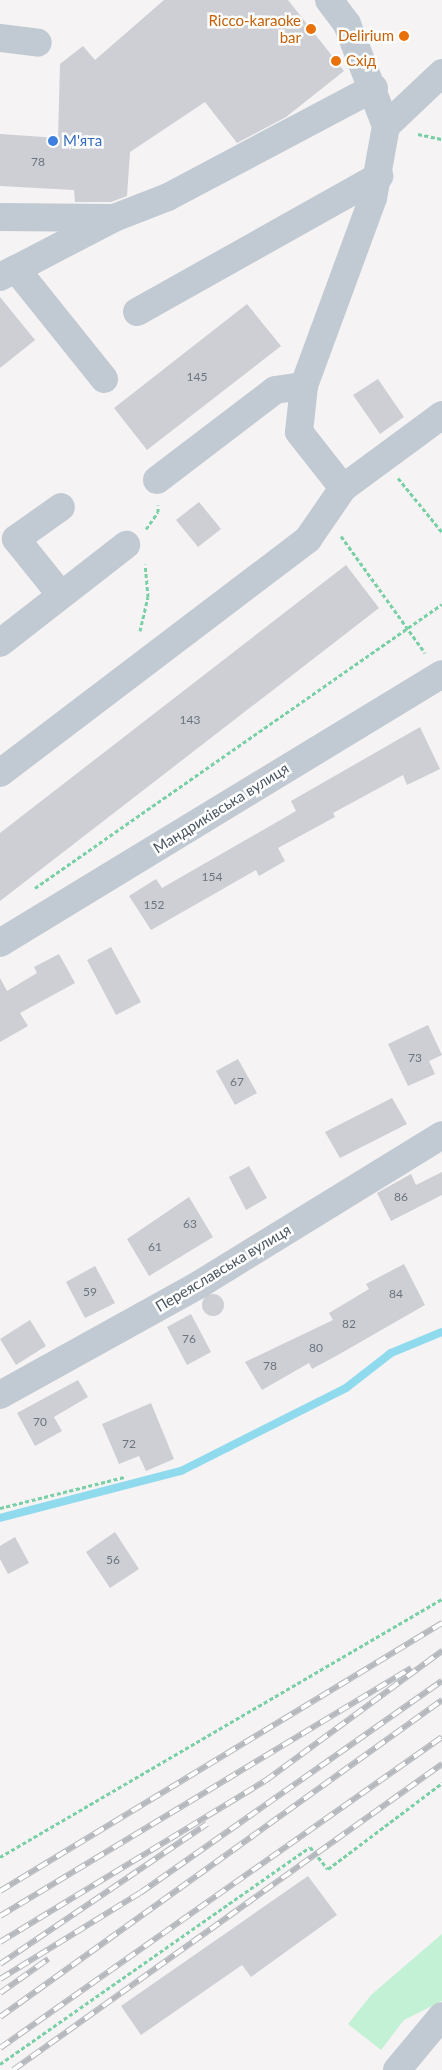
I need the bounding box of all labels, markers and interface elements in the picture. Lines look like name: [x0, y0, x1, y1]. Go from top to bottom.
place label: Ricco-karaoke bar: [208, 11, 301, 46]
marker: Ricco-karaoke bar: [305, 23, 317, 35]
place label: Delirium: [338, 27, 394, 45]
marker: Delirium: [398, 30, 410, 42]
place label: Схід: [346, 52, 376, 70]
marker: Схід: [330, 55, 342, 67]
place label: М'ята: [63, 132, 102, 150]
marker: М'ята: [47, 135, 59, 147]
house number: 78: [31, 155, 45, 169]
house number: 145: [187, 370, 207, 384]
house number: 143: [180, 713, 200, 727]
street label: Мандриківська вулиця: [150, 759, 292, 857]
house number: 154: [202, 870, 222, 884]
house number: 152: [144, 898, 164, 912]
house number: 73: [408, 1051, 422, 1065]
house number: 67: [230, 1075, 244, 1089]
house number: 86: [394, 1190, 408, 1204]
house number: 63: [183, 1217, 197, 1231]
street label: Переяславська вулиця: [152, 1220, 294, 1316]
house number: 61: [148, 1240, 162, 1254]
house number: 59: [83, 1285, 97, 1299]
house number: 84: [389, 1287, 403, 1301]
house number: 82: [342, 1317, 356, 1331]
house number: 76: [182, 1332, 196, 1346]
house number: 80: [309, 1341, 323, 1355]
house number: 78: [263, 1359, 277, 1373]
house number: 70: [33, 1415, 47, 1429]
house number: 72: [122, 1437, 136, 1451]
house number: 56: [106, 1553, 120, 1567]

